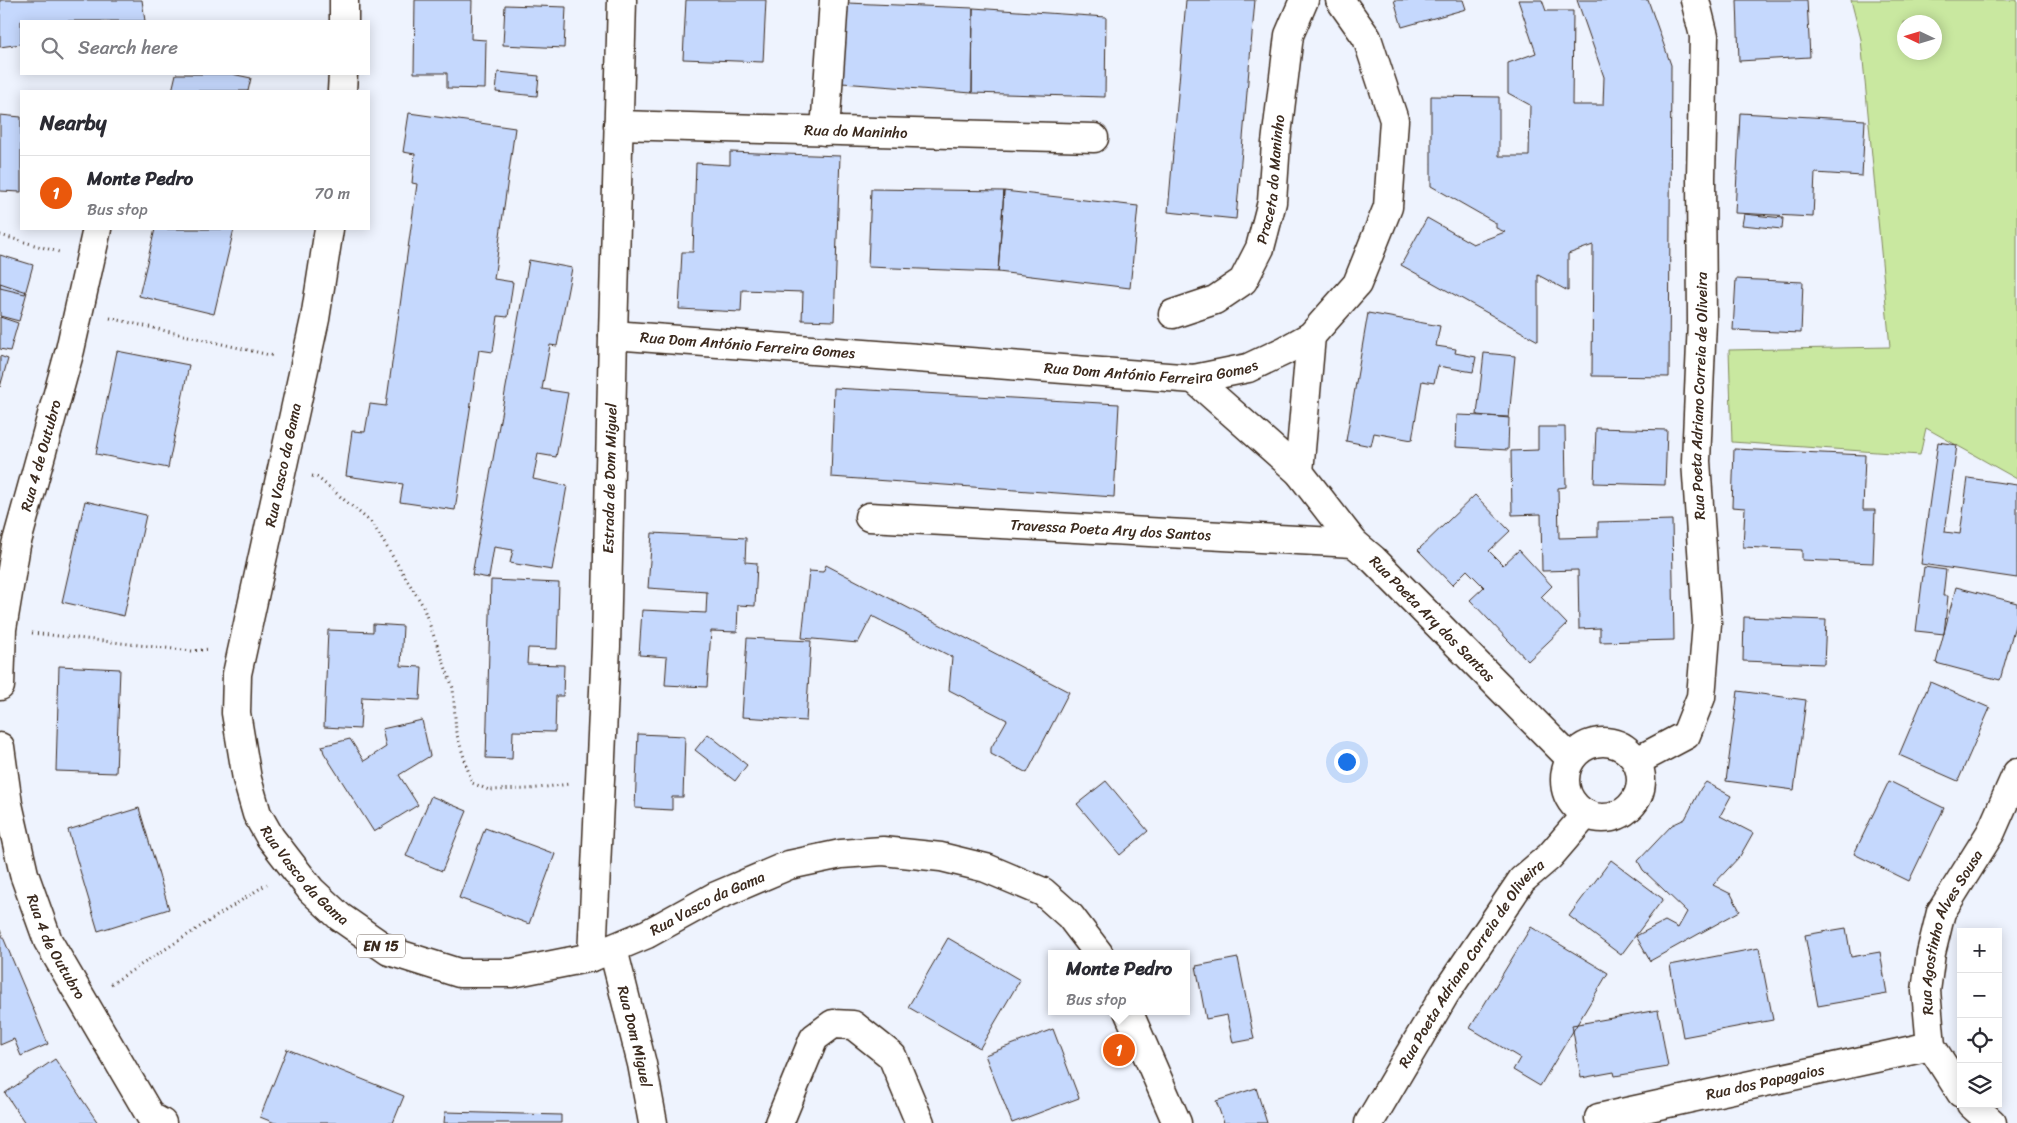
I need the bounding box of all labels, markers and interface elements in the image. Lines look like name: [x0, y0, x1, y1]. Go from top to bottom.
north arrow: [1897, 15, 1942, 60]
search box: [20, 20, 370, 75]
text: Search here: [78, 31, 178, 64]
icon: search: [38, 34, 66, 62]
text: Nearby: [40, 104, 106, 142]
street label: Praceta do Maninho: [1249, 113, 1292, 247]
street label: Rua do Maninho: [804, 117, 908, 146]
text: Monte Pedro: [87, 162, 193, 195]
text: 1: [53, 179, 59, 208]
text: 70 m: [314, 179, 350, 208]
text: Bus stop: [87, 195, 148, 224]
street label: Rua Poeta Adriano Correia de Oliveira: [1683, 272, 1715, 521]
street label: Rua Dom António Ferreira Gomes: [639, 324, 857, 366]
street label: Rua Dom António Ferreira Gomes: [1043, 352, 1263, 392]
street label: Rua 4 de Outubro: [13, 396, 69, 514]
street label: Rua Vasco da Gama: [257, 400, 309, 529]
street label: Estrada de Dom Miguel: [595, 402, 624, 554]
street label: Travessa Poeta Ary dos Santos: [1010, 512, 1212, 548]
street label: Rua Poeta Ary dos Santos: [1363, 549, 1501, 689]
your location: [1334, 749, 1360, 775]
street label: Rua Vasco da Gama: [253, 821, 355, 933]
street label: Rua Agostinho Alves Sousa: [1913, 844, 1990, 1016]
street label: Rua Poeta Adriano Correia de Oliveira: [1391, 852, 1551, 1073]
street label: Rua Vasco da Gama: [645, 863, 770, 943]
street label: Rua 4 de Outubro: [19, 890, 93, 1005]
map controls: [1957, 928, 2002, 1108]
button: +: [1957, 928, 2002, 973]
road number: EN 15: [357, 934, 405, 958]
popup: [1048, 950, 1190, 1015]
text: Monte Pedro: [1066, 952, 1172, 985]
button: −: [1957, 973, 2002, 1018]
street label: Rua Dom Miguel: [610, 983, 659, 1090]
text: Bus stop: [1066, 985, 1126, 1014]
button: locate: [1957, 1018, 2002, 1063]
pin: 1: [1103, 1031, 1135, 1069]
street label: Rua dos Papagaios: [1703, 1056, 1827, 1107]
button: layers: [1957, 1063, 2002, 1108]

